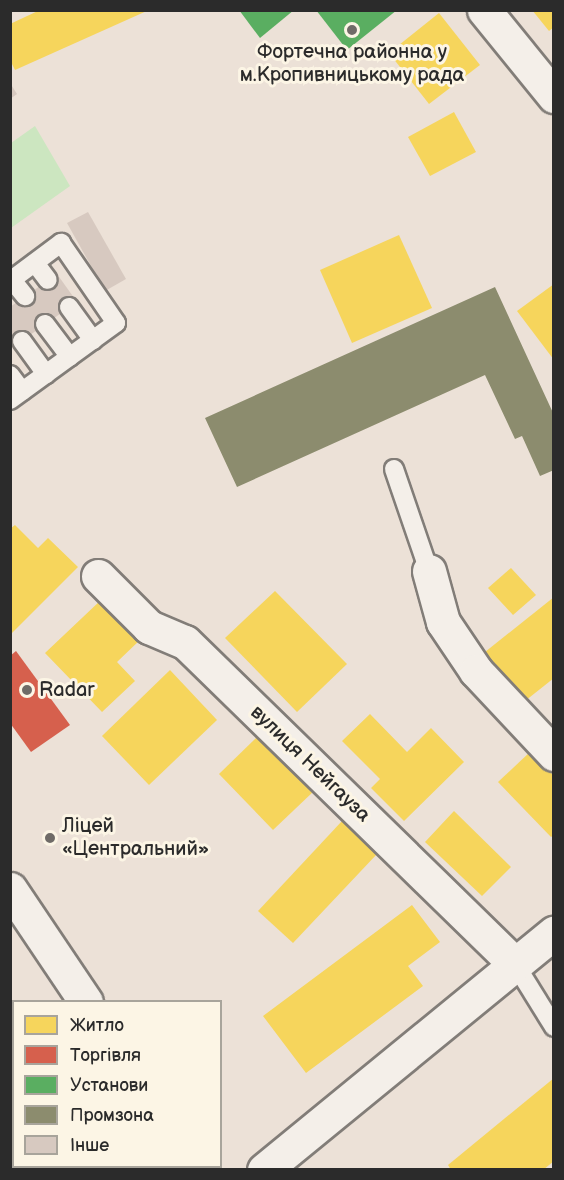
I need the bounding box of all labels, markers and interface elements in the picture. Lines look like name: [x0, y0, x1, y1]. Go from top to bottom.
marker: Фортечна районна у м.Кропивницькому рада: [345, 23, 359, 37]
place label: Фортечна районна у м.Кропивницькому рада: [240, 40, 464, 87]
place label: Radar: [39, 678, 95, 702]
marker: Radar: [20, 683, 34, 697]
street label: вулиця Нейгауза: [245, 701, 375, 827]
place label: Ліцей «Центральний»: [62, 814, 209, 861]
marker: Ліцей «Центральний»: [43, 831, 57, 845]
legend: [12, 1000, 222, 1168]
text: Житло: [70, 1015, 124, 1036]
text: Торгівля: [70, 1045, 141, 1066]
text: Установи: [70, 1075, 148, 1096]
text: Промзона: [70, 1105, 154, 1126]
text: Інше: [70, 1135, 109, 1156]

